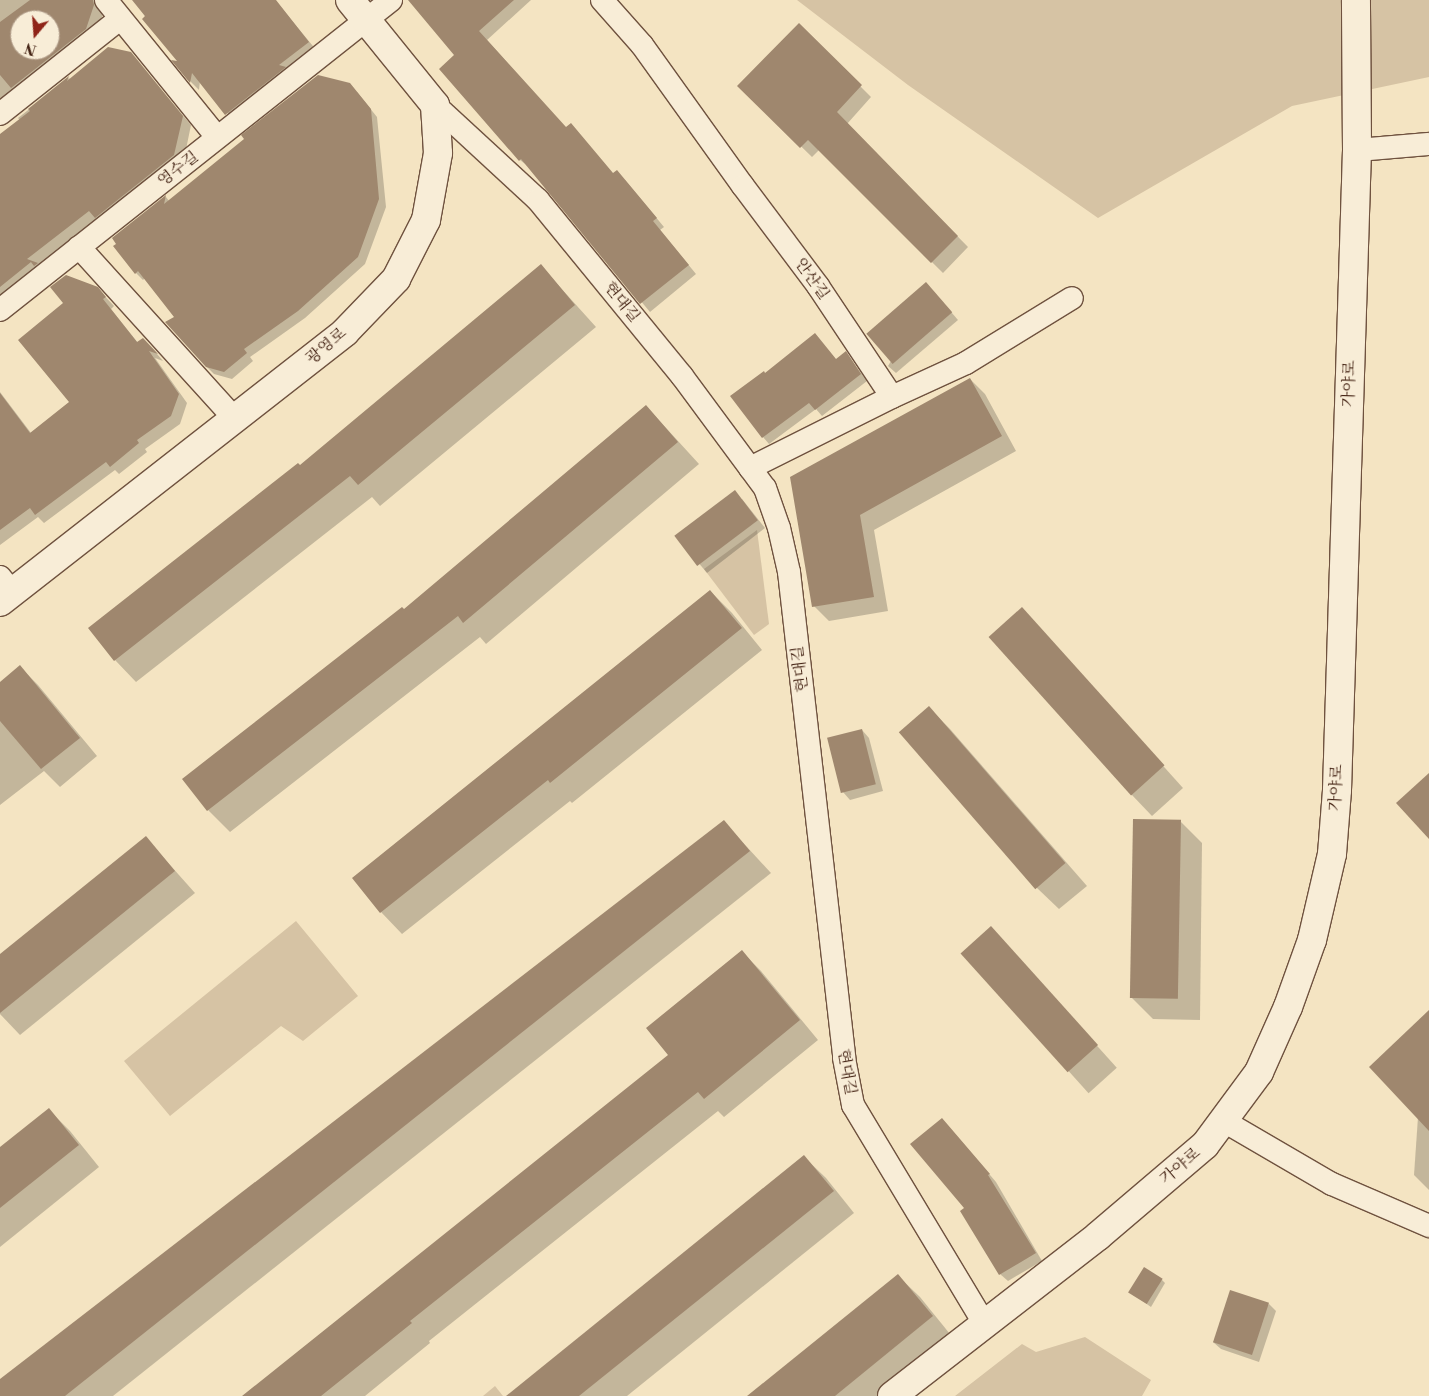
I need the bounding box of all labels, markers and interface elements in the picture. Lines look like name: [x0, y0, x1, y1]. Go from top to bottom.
north arrow: [10, 10, 60, 60]
text: N: [23, 38, 39, 59]
street label: 영수길: [154, 147, 202, 191]
street label: 안산길: [791, 255, 833, 303]
street label: 현대길: [600, 278, 644, 326]
street label: 광영로: [302, 324, 350, 368]
street label: 가야로: [1339, 360, 1359, 408]
street label: 현대길: [788, 645, 812, 693]
street label: 가야로: [1325, 764, 1347, 812]
street label: 현대길: [834, 1048, 860, 1096]
street label: 가야로: [1156, 1144, 1204, 1188]

